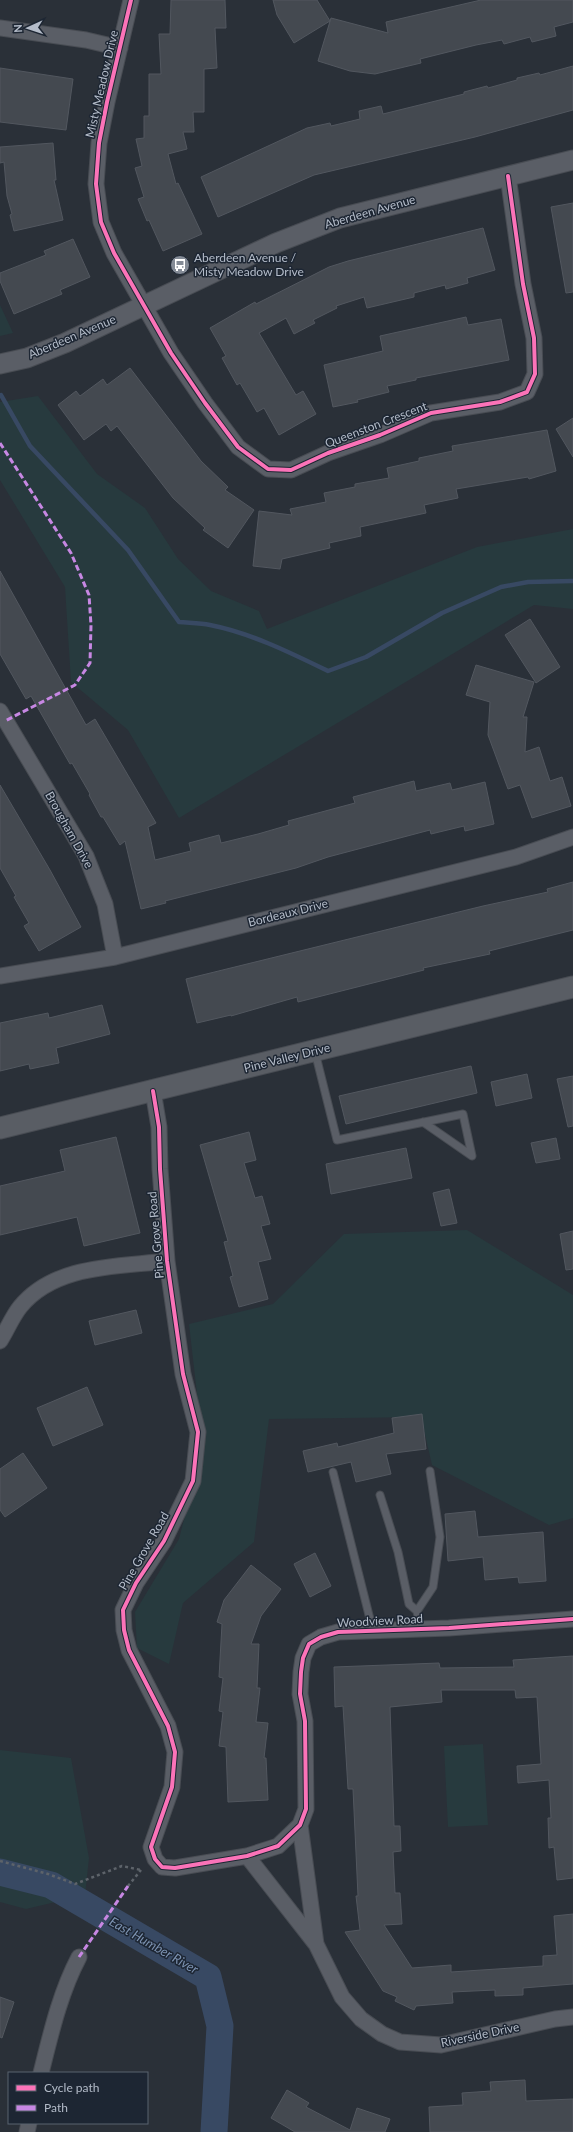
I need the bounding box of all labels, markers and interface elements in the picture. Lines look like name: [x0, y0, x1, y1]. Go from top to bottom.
north arrow: [8, 8, 48, 48]
text: N: [11, 24, 24, 33]
street label: Misty Meadow Drive: [82, 29, 121, 139]
street label: Aberdeen Avenue: [323, 191, 417, 232]
place label: Aberdeen Avenue / Misty Meadow Drive: [194, 250, 304, 279]
bus stop icon: Aberdeen Avenue / Misty Meadow Drive: [169, 254, 191, 276]
street label: Aberdeen Avenue: [26, 311, 118, 362]
street label: Queenston Crescent: [323, 398, 430, 451]
street label: Brougham Drive: [42, 789, 97, 871]
street label: Bordeaux Drive: [246, 895, 329, 930]
street label: Pine Valley Drive: [242, 1040, 332, 1075]
street label: Pine Grove Road: [144, 1191, 167, 1279]
street label: Pine Grove Road: [115, 1509, 172, 1592]
street label: Woodview Road: [336, 1611, 423, 1630]
water label: East Humber River: [107, 1913, 202, 1977]
street label: Riverside Drive: [439, 2019, 520, 2050]
legend: [8, 2072, 148, 2124]
text: Cycle path: [44, 2080, 99, 2095]
text: Path: [44, 2100, 68, 2115]

